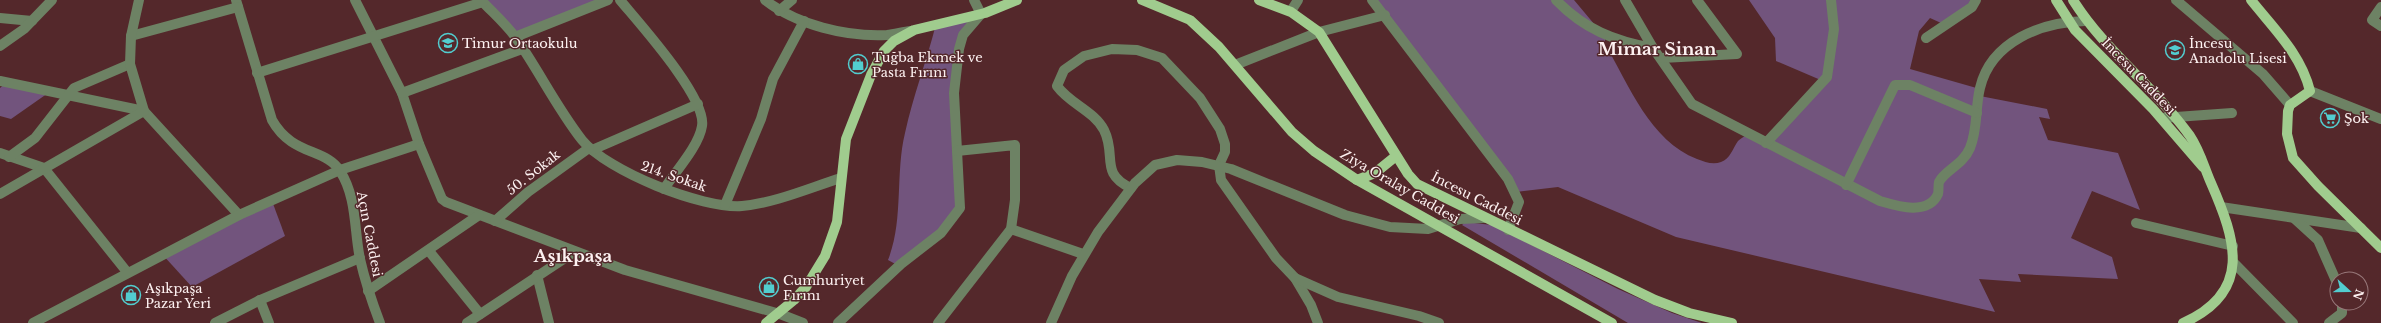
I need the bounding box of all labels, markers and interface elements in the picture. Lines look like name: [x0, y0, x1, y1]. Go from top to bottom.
school or university icon: Timur Ortaokulu: [437, 32, 459, 54]
street label: İncesu Caddesi: [2098, 34, 2180, 119]
place label: Timur Ortaokulu: [462, 35, 578, 52]
place label: İncesu Anadolu Lisesi: [2188, 35, 2287, 67]
district label: Mimar Sinan: [1598, 39, 1717, 60]
school or university icon: İncesu Anadolu Lisesi: [2164, 39, 2186, 61]
place label: Tuğba Ekmek ve Pasta Fırını: [872, 49, 983, 81]
shop icon: Tuğba Ekmek ve Pasta Fırını: [847, 53, 869, 75]
supermarket icon: Şok: [2319, 107, 2341, 129]
place label: Şok: [2344, 110, 2369, 127]
street label: Ziya Oralay Caddesi: [1337, 145, 1463, 228]
street label: 50. Sokak: [503, 146, 564, 199]
street label: 214. Sokak: [639, 157, 709, 196]
street label: İncesu Caddesi: [1428, 168, 1526, 229]
street label: Açın Caddesi: [353, 189, 386, 279]
district label: Aşıkpaşa: [533, 246, 612, 267]
north arrow: [2329, 271, 2369, 311]
place label: Cumhuriyet Fırını: [783, 272, 865, 304]
shop icon: Cumhuriyet Fırını: [758, 276, 780, 298]
place label: Aşıkpaşa Pazar Yeri: [144, 280, 211, 312]
shop icon: Aşıkpaşa Pazar Yeri: [120, 284, 142, 306]
text: N: [2350, 287, 2367, 303]

